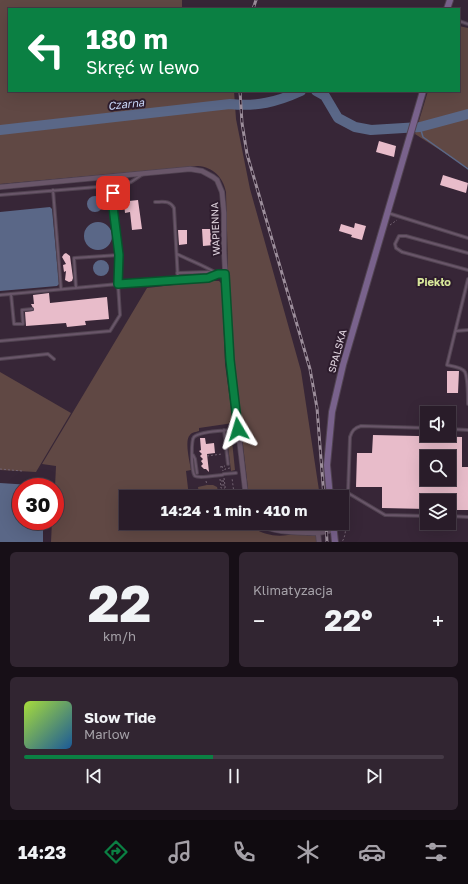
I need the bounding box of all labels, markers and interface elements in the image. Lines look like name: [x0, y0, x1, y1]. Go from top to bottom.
text: 180 m: [86, 22, 168, 55]
icon: left: [20, 24, 72, 76]
text: Skręć w lewo: [86, 56, 199, 78]
water label: Czarna: [107, 95, 146, 112]
pin: [96, 176, 130, 210]
icon: arrive: [102, 182, 124, 204]
street label: WAPIENNA: [208, 202, 222, 256]
district label: Piekło: [417, 275, 451, 288]
street label: SPALSKA: [325, 328, 349, 374]
map controls: [420, 406, 456, 530]
button: sound: [420, 406, 456, 442]
position arrow: [217, 408, 259, 450]
button: search: [420, 450, 456, 486]
speed limit sign: 30: [12, 478, 64, 530]
button: layers: [420, 494, 456, 530]
text: 14:24 · 1 min · 410 m: [161, 501, 307, 519]
text: 22: [88, 571, 151, 633]
text: Klimatyzacja: [253, 582, 333, 598]
text: 22°: [324, 602, 373, 638]
text: −: [253, 607, 265, 634]
text: +: [432, 607, 444, 634]
text: km/h: [103, 628, 136, 644]
text: Slow Tide: [84, 708, 156, 726]
text: Marlow: [84, 726, 130, 742]
icon: previous: [83, 765, 105, 787]
icon: pause: [223, 765, 245, 787]
icon: next: [363, 765, 385, 787]
icon: directions: [102, 838, 130, 866]
icon: music: [166, 838, 194, 866]
icon: phone: [230, 838, 258, 866]
icon: climate: [294, 838, 322, 866]
icon: car: [358, 838, 386, 866]
icon: filters: [422, 838, 450, 866]
text: 14:23: [18, 841, 66, 863]

